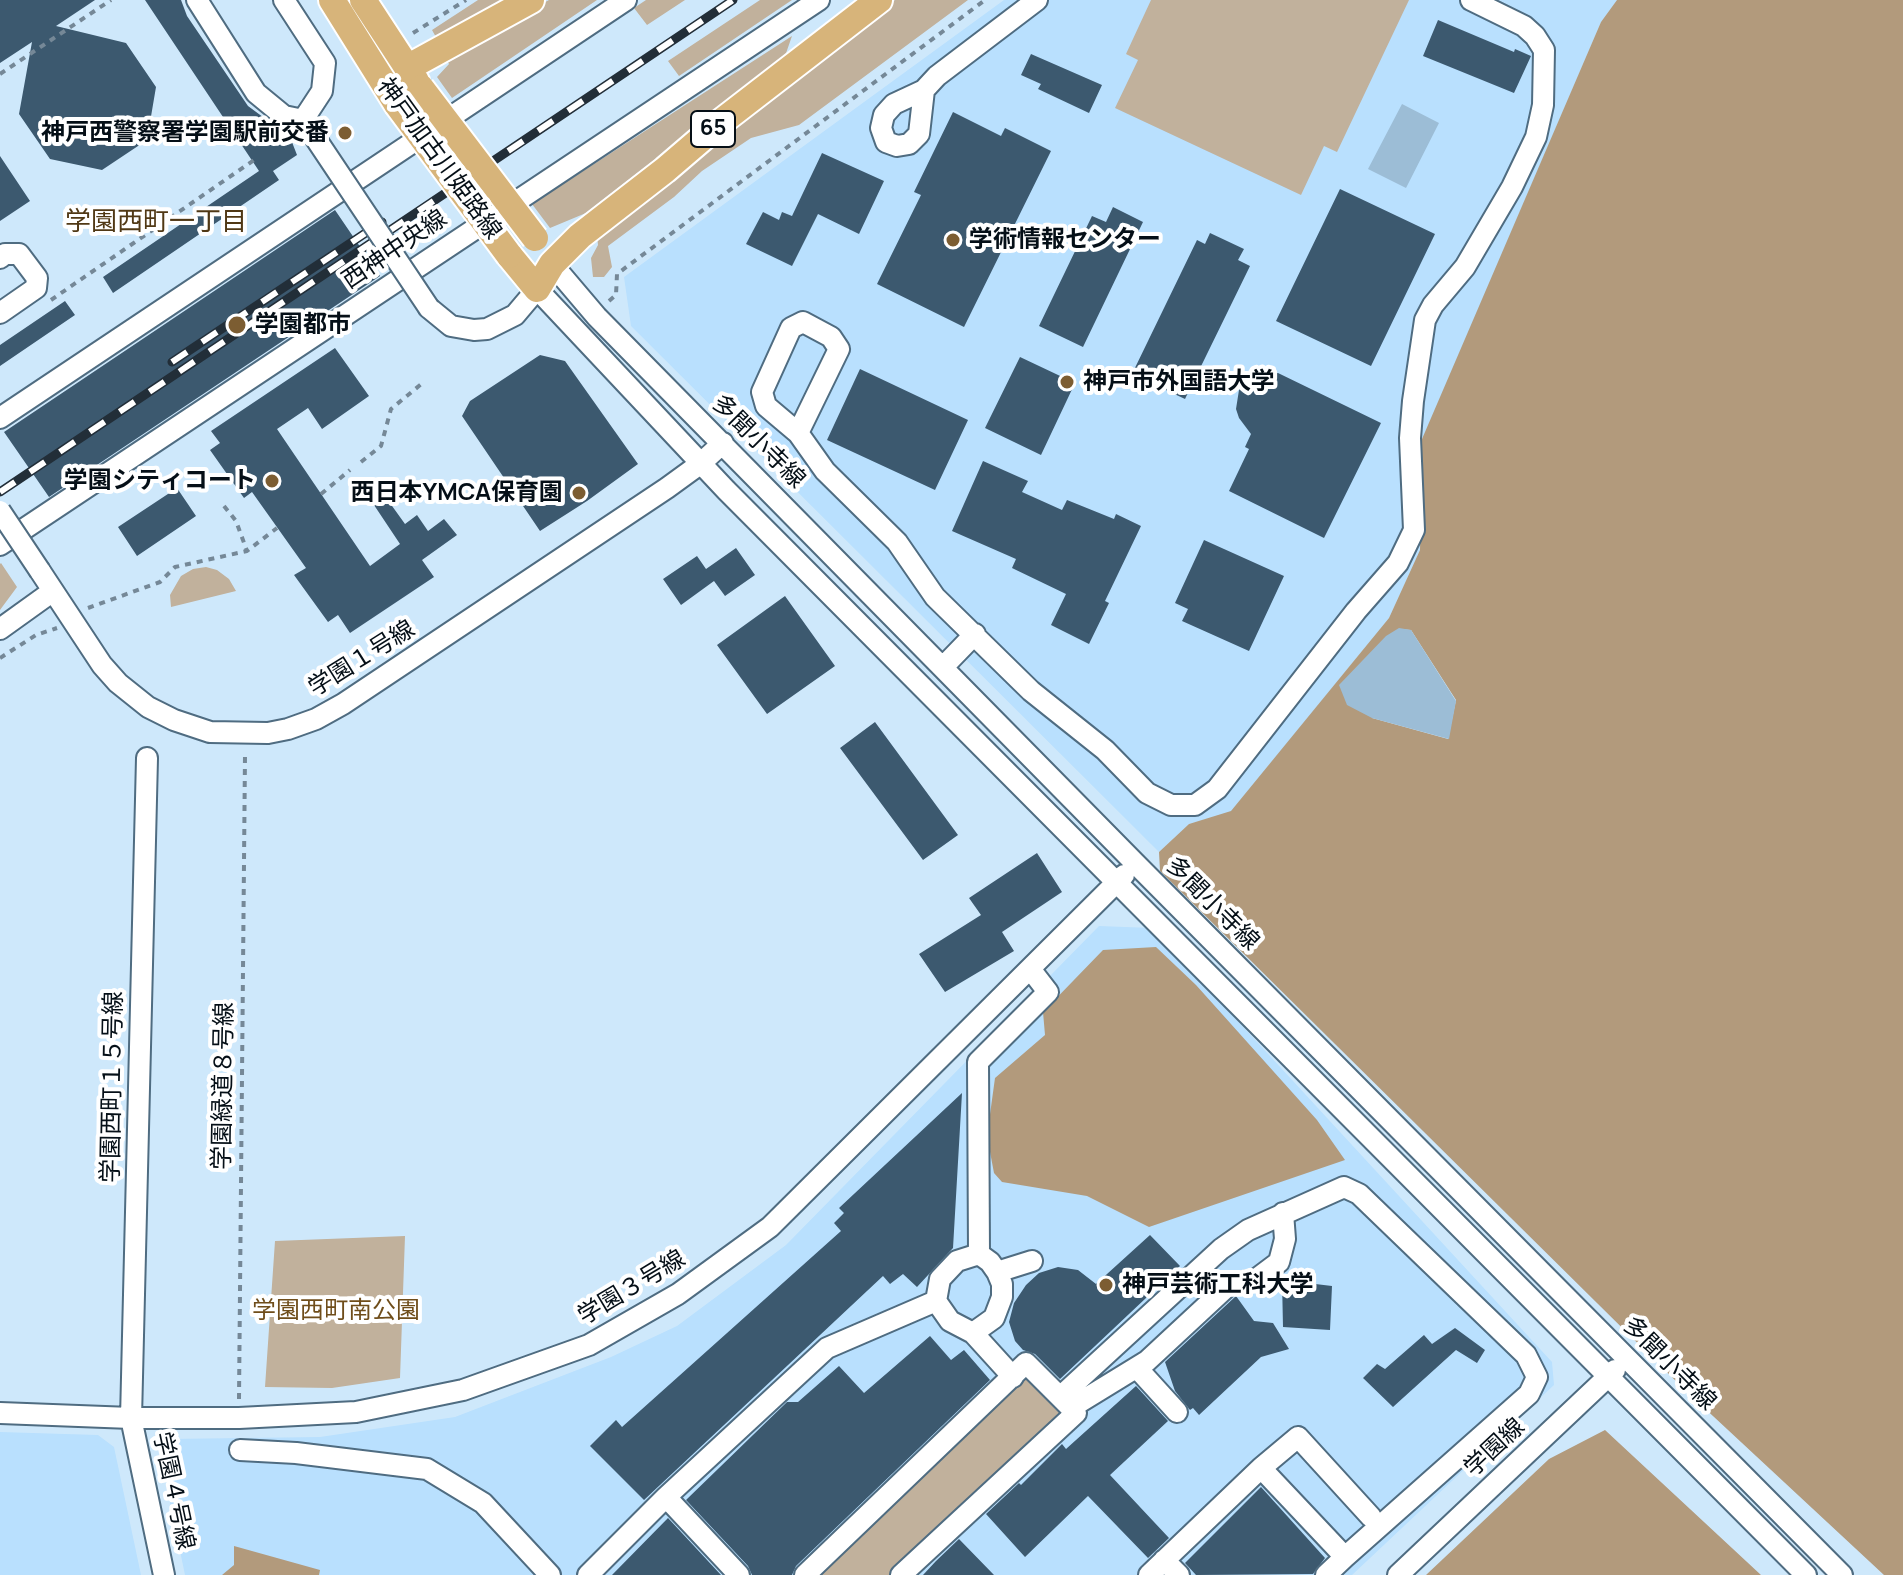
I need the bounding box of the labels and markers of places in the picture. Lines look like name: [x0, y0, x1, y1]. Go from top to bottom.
place label: 神戸西警察署学園駅前交番: [41, 119, 329, 147]
marker: 神戸西警察署学園駅前交番: [336, 124, 354, 142]
place label: 学術情報センター: [969, 226, 1161, 254]
marker: 学術情報センター: [944, 231, 962, 249]
place label: 学園都市: [255, 311, 351, 339]
marker: 学園都市: [226, 314, 248, 336]
place label: 神戸市外国語大学: [1083, 368, 1275, 396]
marker: 神戸市外国語大学: [1058, 373, 1076, 391]
place label: 学園シティコート: [64, 467, 256, 495]
marker: 学園シティコート: [263, 472, 281, 490]
place label: 西日本YMCA保育園: [350, 479, 563, 507]
marker: 西日本YMCA保育園: [570, 484, 588, 502]
place label: 神戸芸術工科大学: [1122, 1271, 1314, 1299]
marker: 神戸芸術工科大学: [1097, 1276, 1115, 1294]

